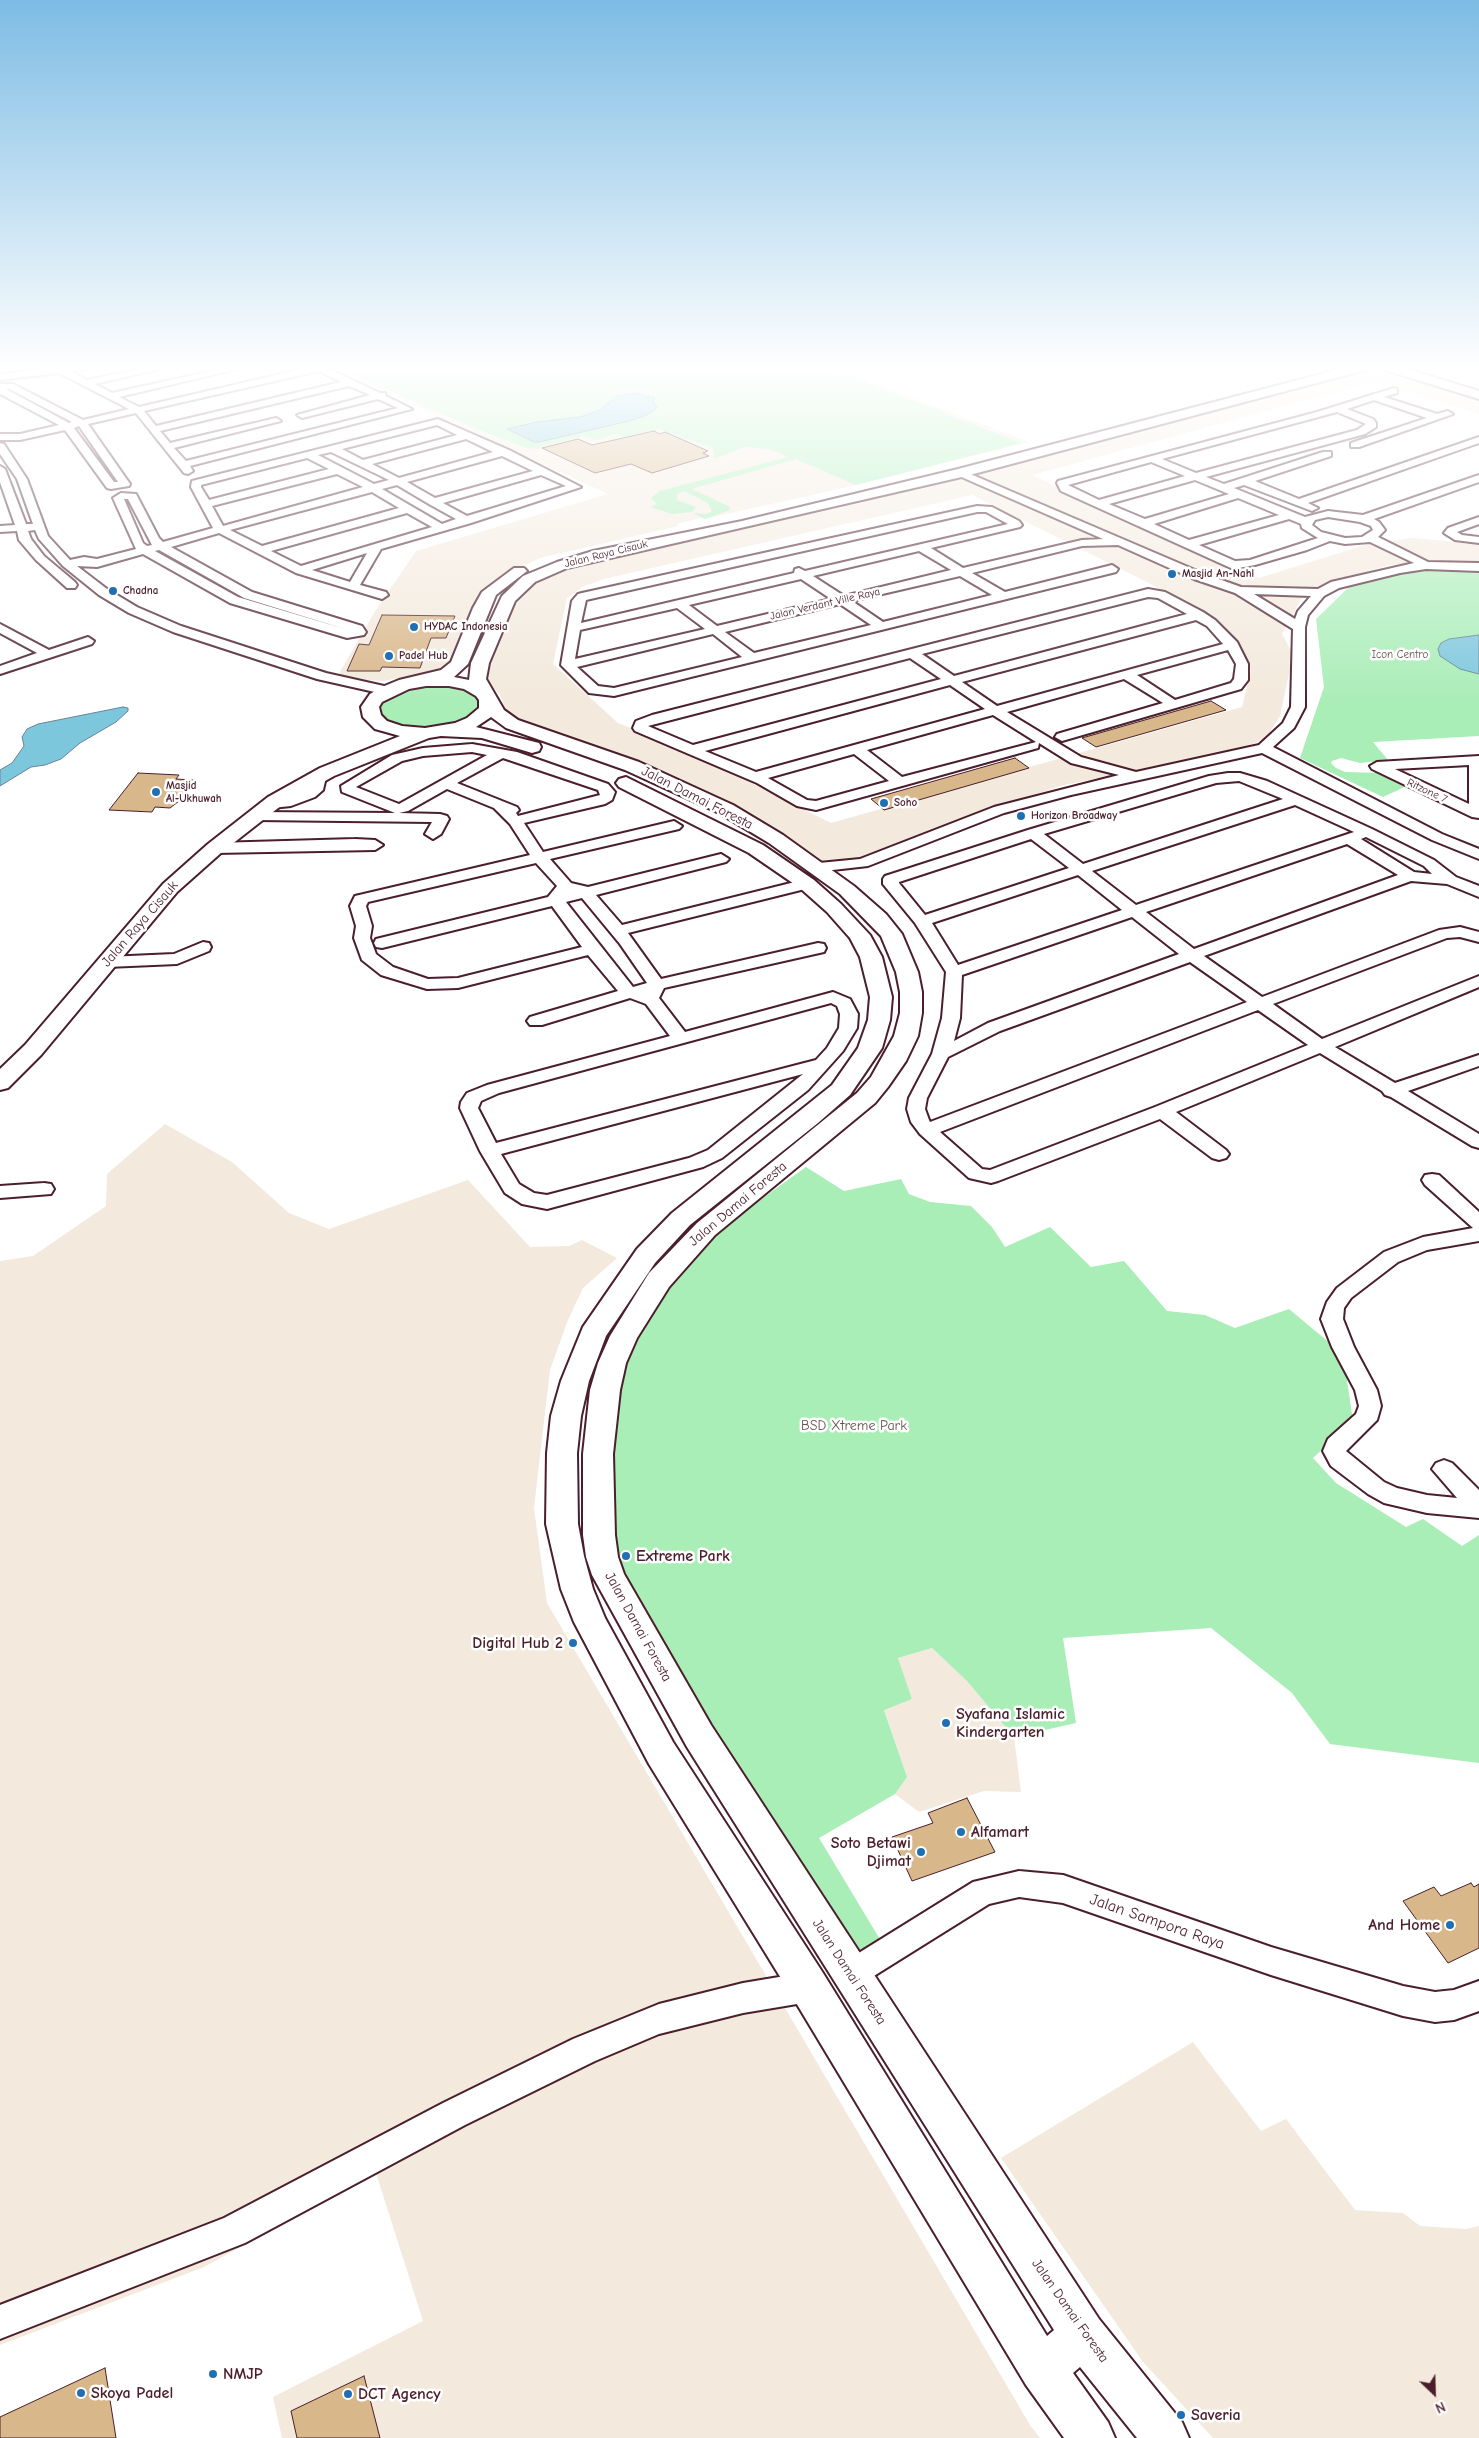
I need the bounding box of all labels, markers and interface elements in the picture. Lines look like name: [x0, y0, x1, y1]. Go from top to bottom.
street label: Jalan Raya Cisauk: [563, 537, 649, 571]
place label: Masjid An-Nahl: [1182, 567, 1254, 581]
marker: Masjid An-Nahl: [1166, 568, 1178, 580]
place label: Chadna: [123, 584, 158, 598]
marker: Chadna: [107, 585, 119, 597]
street label: Jalan Verdant Ville Raya: [769, 585, 881, 623]
place label: HYDAC Indonesia: [424, 620, 508, 634]
marker: HYDAC Indonesia: [408, 621, 420, 633]
park label: Icon Centro: [1372, 648, 1428, 662]
place label: Padel Hub: [399, 649, 448, 663]
marker: Padel Hub: [383, 650, 395, 662]
street label: Jalan Damai Foresta: [639, 763, 755, 833]
street label: Ritzone 7: [1405, 776, 1449, 806]
place label: Masjid Al-Ukhuwah: [166, 779, 222, 805]
marker: Masjid Al-Ukhuwah: [150, 786, 162, 798]
place label: Soho: [894, 796, 917, 810]
marker: Soho: [878, 797, 890, 809]
place label: Horizon Broadway: [1031, 809, 1117, 823]
marker: Horizon Broadway: [1015, 810, 1027, 822]
street label: Jalan Raya Cisauk: [98, 878, 182, 970]
street label: Jalan Damai Foresta: [686, 1158, 790, 1250]
park label: BSD Xtreme Park: [801, 1418, 907, 1434]
place label: Extreme Park: [636, 1546, 730, 1566]
marker: Extreme Park: [620, 1550, 632, 1562]
street label: Jalan Damai Foresta: [601, 1569, 675, 1685]
place label: Digital Hub 2: [472, 1633, 563, 1653]
marker: Digital Hub 2: [567, 1637, 579, 1649]
place label: Syafana Islamic Kindergarten: [956, 1704, 1065, 1742]
marker: Syafana Islamic Kindergarten: [940, 1717, 952, 1729]
place label: Alfamart: [971, 1822, 1029, 1842]
marker: Alfamart: [955, 1826, 967, 1838]
place label: Soto Betawi Djimat: [831, 1833, 911, 1871]
marker: Soto Betawi Djimat: [915, 1846, 927, 1858]
street label: Jalan Sampora Raya: [1087, 1890, 1227, 1954]
place label: And Home: [1368, 1915, 1440, 1935]
street label: Jalan Damai Foresta: [809, 1916, 889, 2028]
marker: And Home: [1444, 1919, 1456, 1931]
street label: Jalan Damai Foresta: [1028, 2256, 1112, 2366]
place label: NMJP: [223, 2364, 263, 2384]
marker: NMJP: [207, 2368, 219, 2380]
north arrow: [1409, 2368, 1459, 2418]
place label: Skoya Padel: [91, 2383, 173, 2403]
place label: DCT Agency: [358, 2384, 441, 2404]
marker: Skoya Padel: [75, 2387, 87, 2399]
marker: DCT Agency: [342, 2388, 354, 2400]
text: N: [1433, 2398, 1448, 2417]
place label: Saveria: [1191, 2405, 1241, 2425]
marker: Saveria: [1175, 2409, 1187, 2421]

